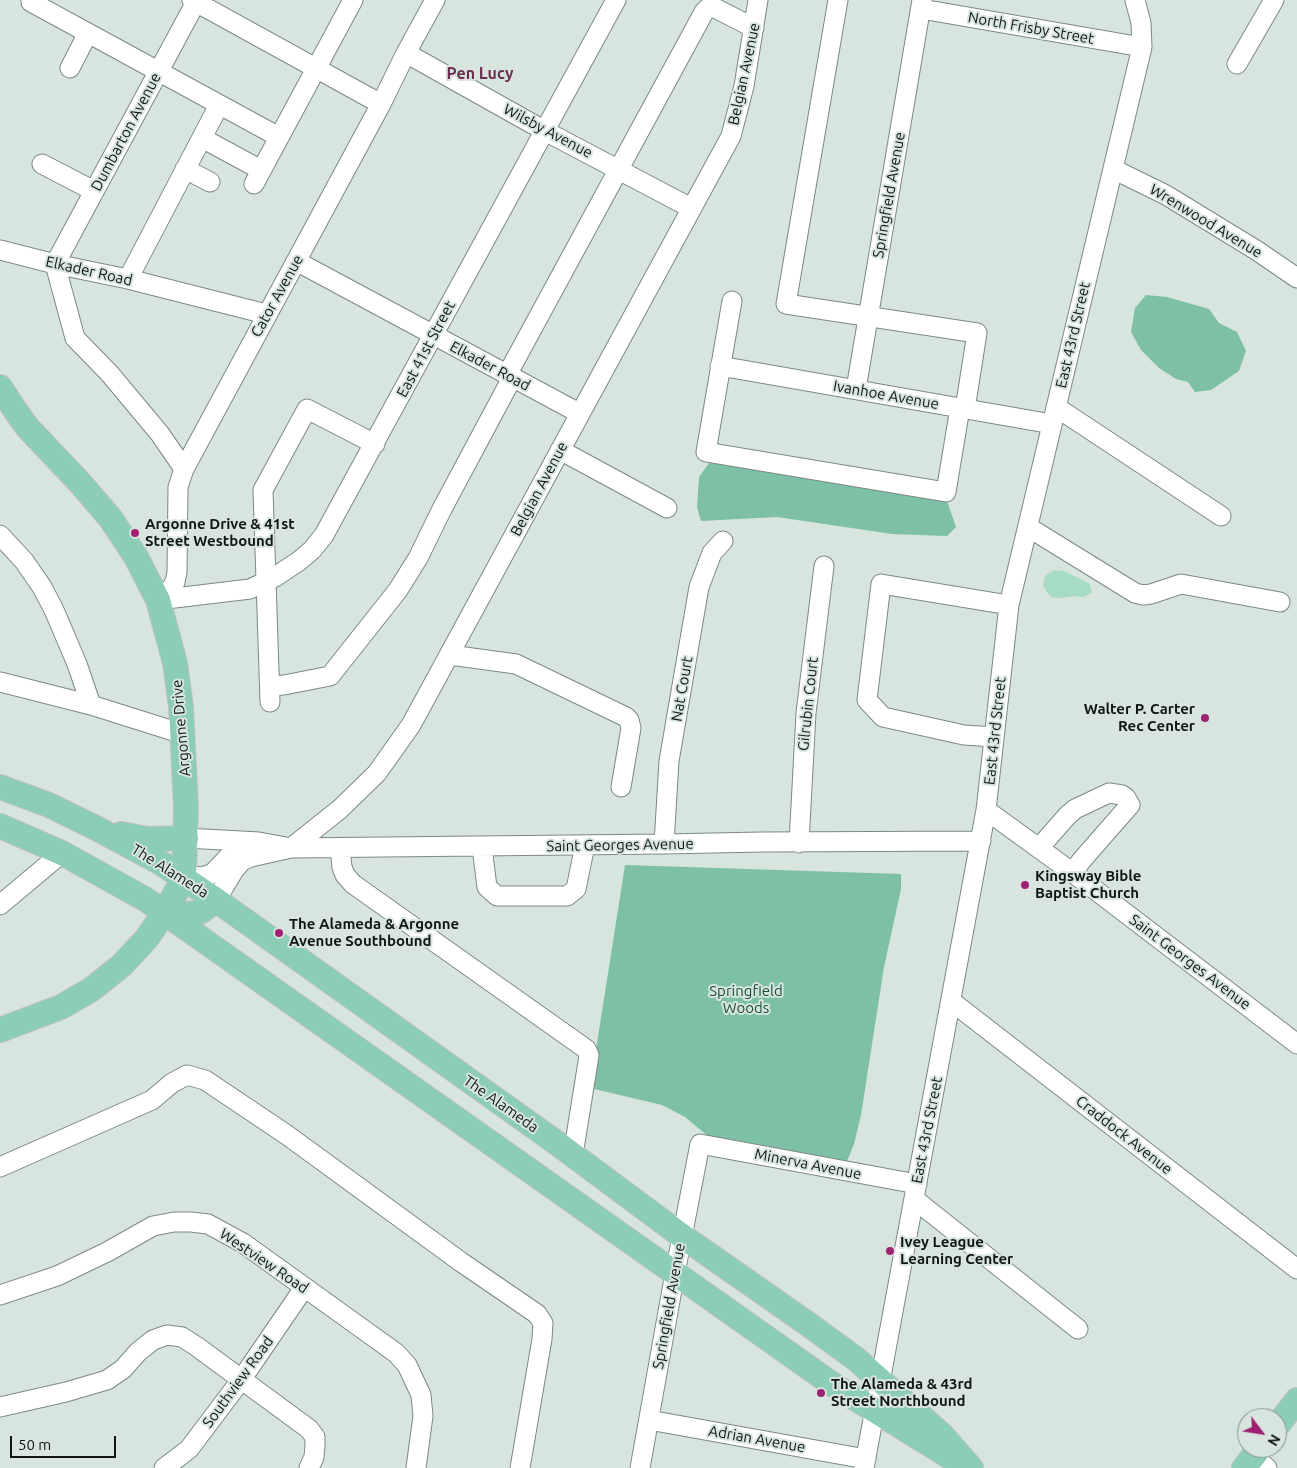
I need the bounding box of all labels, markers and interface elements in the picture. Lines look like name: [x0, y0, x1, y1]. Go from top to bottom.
street label: North Frisby Street: [966, 8, 1096, 48]
street label: Belgian Avenue: [724, 21, 764, 127]
district label: Pen Lucy: [447, 64, 513, 84]
street label: Dumbarton Avenue: [87, 70, 165, 194]
street label: Wilsby Avenue: [500, 100, 596, 162]
street label: Springfield Avenue: [869, 131, 909, 259]
street label: Wrenwood Avenue: [1146, 180, 1266, 262]
street label: Elkader Road: [44, 252, 134, 290]
street label: Cator Avenue: [247, 252, 307, 340]
street label: East 43rd Street: [1052, 280, 1094, 390]
street label: East 41st Street: [393, 298, 459, 400]
street label: Elkader Road: [447, 337, 533, 395]
street label: Ivanhoe Avenue: [832, 377, 940, 413]
street label: Belgian Avenue: [507, 439, 571, 539]
place label: Argonne Drive & 41st Street Westbound: [145, 515, 295, 550]
marker: Argonne Drive & 41st Street Westbound: [129, 527, 141, 539]
street label: Nat Court: [667, 655, 697, 723]
street label: Gilrubin Court: [794, 656, 822, 752]
street label: East 43rd Street: [980, 676, 1010, 786]
street label: Argonne Drive: [168, 679, 194, 777]
place label: Walter P. Carter Rec Center: [1084, 700, 1195, 735]
marker: Walter P. Carter Rec Center: [1199, 712, 1211, 724]
street label: Saint Georges Avenue: [546, 835, 694, 855]
street label: The Alameda: [128, 840, 212, 902]
place label: Kingsway Bible Baptist Church: [1035, 867, 1141, 902]
marker: Kingsway Bible Baptist Church: [1019, 879, 1031, 891]
street label: Saint Georges Avenue: [1126, 911, 1254, 1013]
place label: The Alameda & Argonne Avenue Southbound: [289, 915, 459, 950]
marker: The Alameda & Argonne Avenue Southbound: [273, 927, 285, 939]
park label: Springfield Woods: [709, 982, 783, 1017]
street label: The Alameda: [460, 1071, 542, 1137]
street label: East 43rd Street: [908, 1075, 946, 1185]
street label: Craddock Avenue: [1072, 1092, 1176, 1178]
street label: Minerva Avenue: [753, 1145, 863, 1183]
street label: Westview Road: [216, 1225, 312, 1297]
place label: Ivey League Learning Center: [900, 1233, 1013, 1268]
street label: Springfield Avenue: [649, 1242, 689, 1370]
marker: Ivey League Learning Center: [884, 1245, 896, 1257]
street label: Southview Road: [199, 1333, 277, 1431]
place label: The Alameda & 43rd Street Northbound: [831, 1375, 973, 1410]
marker: The Alameda & 43rd Street Northbound: [815, 1387, 827, 1399]
north arrow: [1237, 1408, 1287, 1458]
street label: Adrian Avenue: [707, 1422, 807, 1456]
scale bar: [12, 1426, 119, 1458]
text: N: [1264, 1432, 1284, 1449]
text: 50 m: [18, 1436, 51, 1453]

